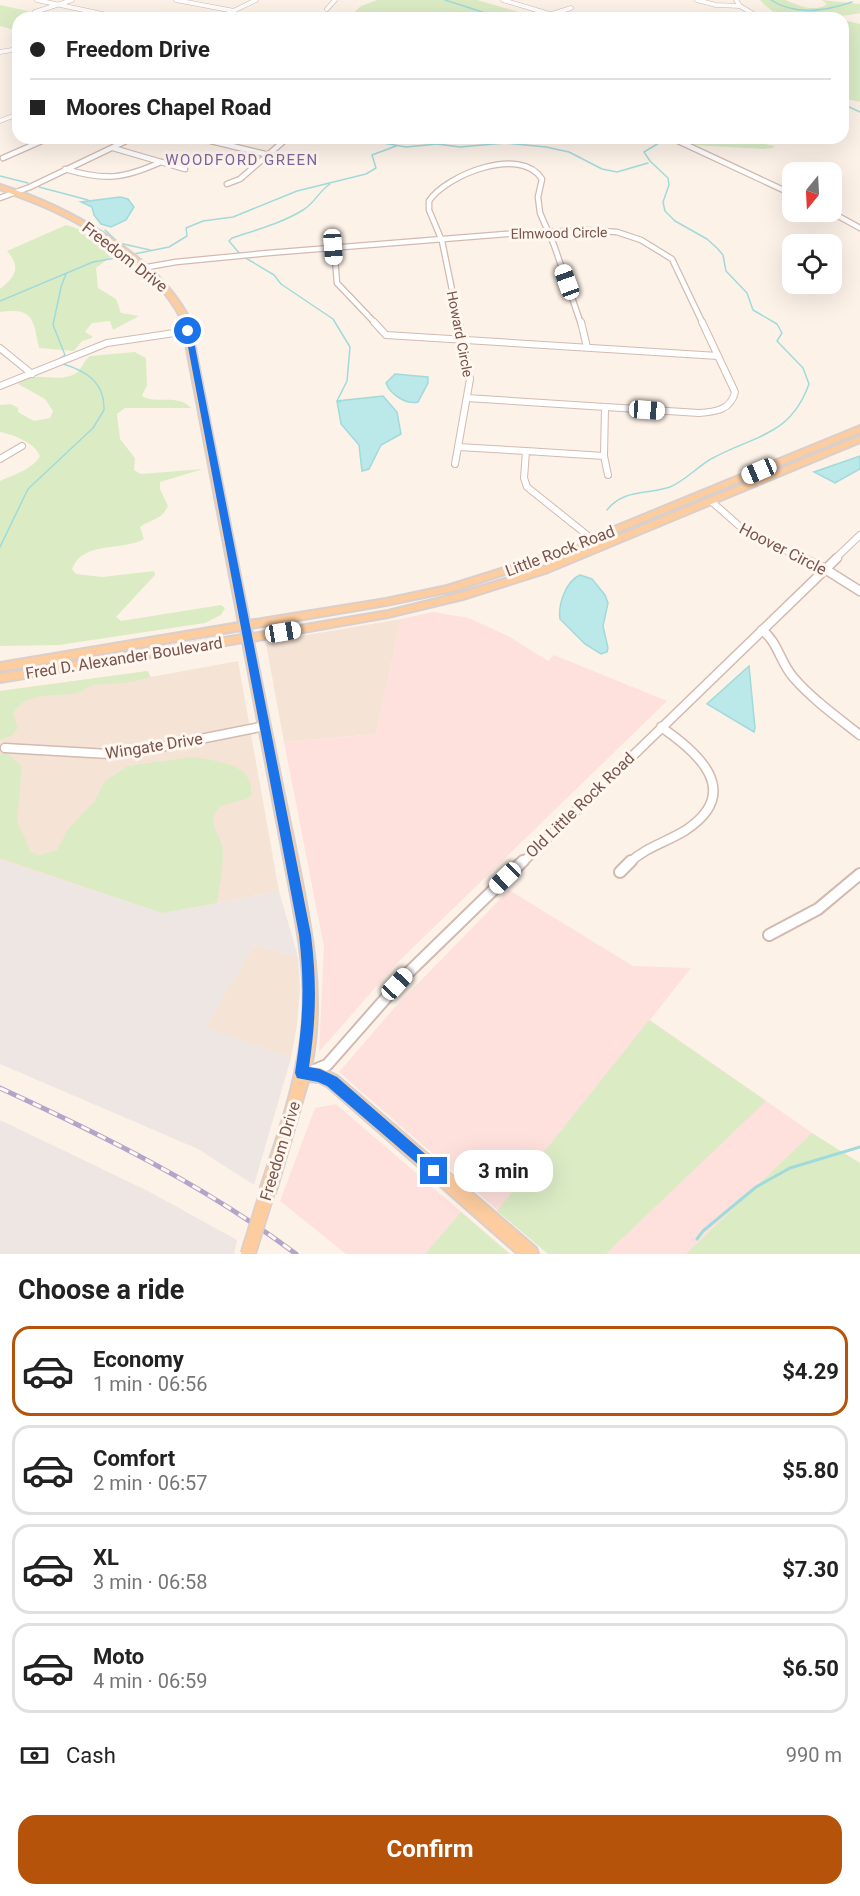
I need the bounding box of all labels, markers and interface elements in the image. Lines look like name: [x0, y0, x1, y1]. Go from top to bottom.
text: Freedom Drive: [66, 37, 210, 62]
text: Moores Chapel Road: [66, 95, 271, 120]
district label: WOODFORD GREEN: [165, 151, 319, 169]
north arrow: [782, 162, 842, 222]
map controls: [782, 162, 842, 294]
street label: Freedom Drive: [79, 218, 171, 296]
street label: Elmwood Circle: [510, 224, 608, 242]
car: [323, 228, 343, 266]
button: locate: [782, 234, 842, 294]
car: [552, 262, 582, 302]
street label: Howard Circle: [444, 290, 476, 378]
route start: [174, 317, 201, 344]
car: [628, 400, 666, 420]
car: [739, 456, 779, 486]
street label: Hoover Circle: [736, 519, 830, 579]
street label: Little Rock Road: [503, 521, 617, 581]
car: [264, 620, 302, 644]
street label: Fred D. Alexander Boulevard: [24, 633, 224, 683]
street label: Wingate Drive: [104, 729, 204, 763]
street label: Old Little Rock Road: [522, 748, 638, 862]
car: [486, 859, 524, 897]
car: [378, 965, 416, 1003]
street label: Freedom Drive: [256, 1099, 304, 1203]
callout: 3 min: [455, 1150, 554, 1192]
route end: [420, 1157, 447, 1184]
text: 3 min: [478, 1159, 529, 1183]
text: Choose a ride: [18, 1274, 184, 1306]
icon: car: [21, 1344, 75, 1398]
text: Economy: [93, 1347, 184, 1372]
text: $4.29: [782, 1359, 839, 1384]
text: 1 min · 06:56: [93, 1372, 208, 1396]
icon: car: [21, 1443, 75, 1497]
text: Comfort: [93, 1446, 175, 1471]
text: $5.80: [782, 1458, 839, 1483]
text: 2 min · 06:57: [93, 1471, 208, 1495]
icon: car: [21, 1542, 75, 1596]
text: XL: [93, 1545, 119, 1570]
text: $7.30: [782, 1557, 839, 1582]
text: 3 min · 06:58: [93, 1570, 208, 1594]
icon: car: [21, 1641, 75, 1695]
text: Moto: [93, 1644, 144, 1669]
text: $6.50: [782, 1656, 839, 1681]
text: 4 min · 06:59: [93, 1669, 208, 1693]
icon: cash: [18, 1739, 51, 1772]
text: Cash: [66, 1743, 116, 1768]
text: 990 m: [786, 1743, 842, 1767]
button: Confirm: [18, 1815, 842, 1884]

